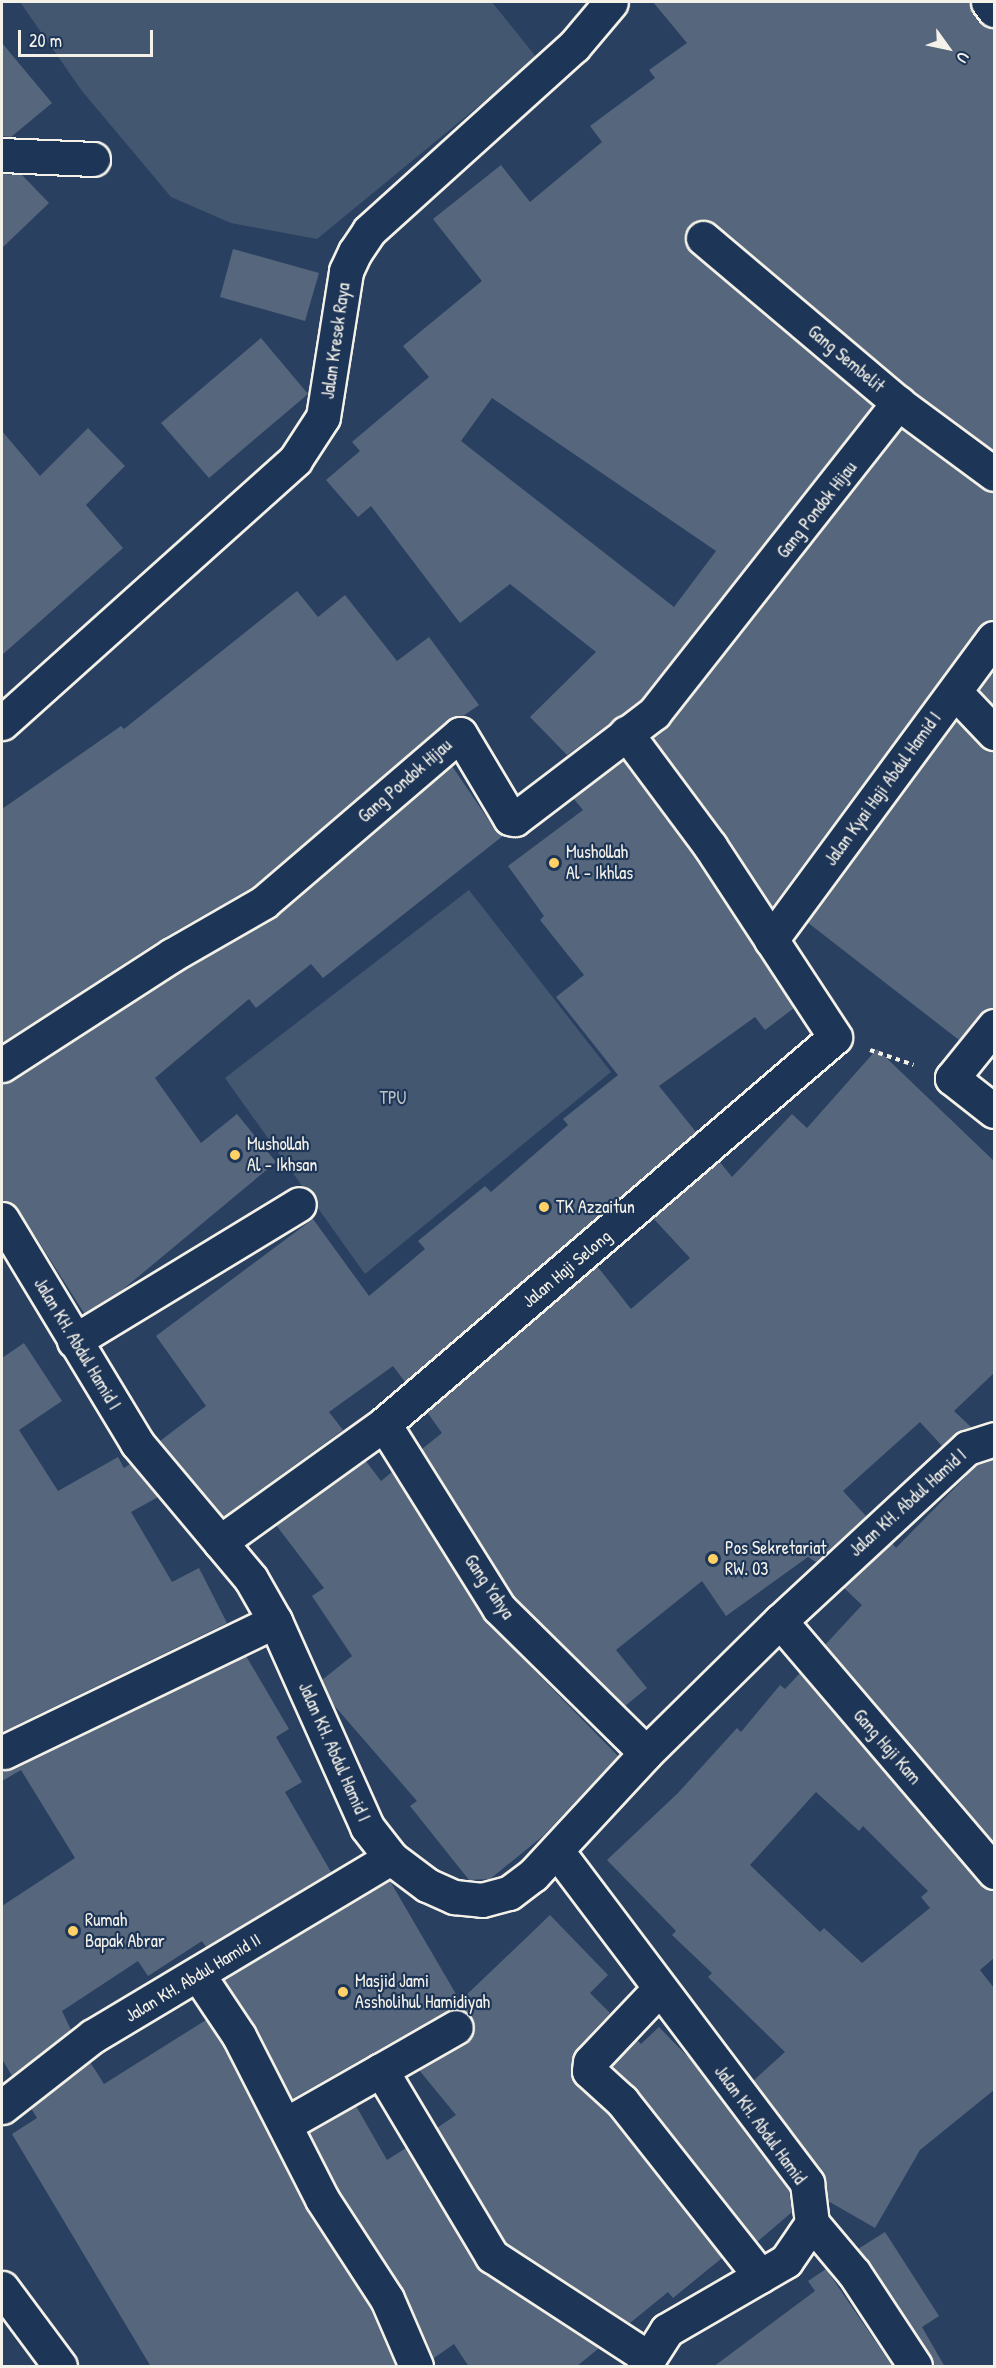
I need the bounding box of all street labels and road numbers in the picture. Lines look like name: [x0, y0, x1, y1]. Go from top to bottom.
street label: Jalan Kresek Raya: [317, 282, 355, 400]
street label: Gang Sembelit: [803, 321, 889, 397]
street label: Gang Pondok Hijau: [773, 457, 861, 563]
street label: Jalan Kyai Haji Abdul Hamid I: [820, 708, 946, 870]
street label: Gang Pondok Hijau: [354, 735, 456, 827]
street label: Jalan Haji Selong: [518, 1226, 616, 1312]
street label: Jalan KH. Abdul Hamid I: [29, 1274, 125, 1414]
street label: Jalan KH. Abdul Hamid I: [845, 1445, 971, 1561]
street label: Gang Yahya: [460, 1551, 518, 1623]
street label: Jalan KH. Abdul Hamid I: [294, 1679, 374, 1825]
street label: Gang Haji Kam: [848, 1705, 926, 1789]
street label: Jalan KH. Abdul Hamid II: [121, 1929, 265, 2027]
street label: Jalan KH. Abdul Hamid: [710, 2061, 810, 2189]

